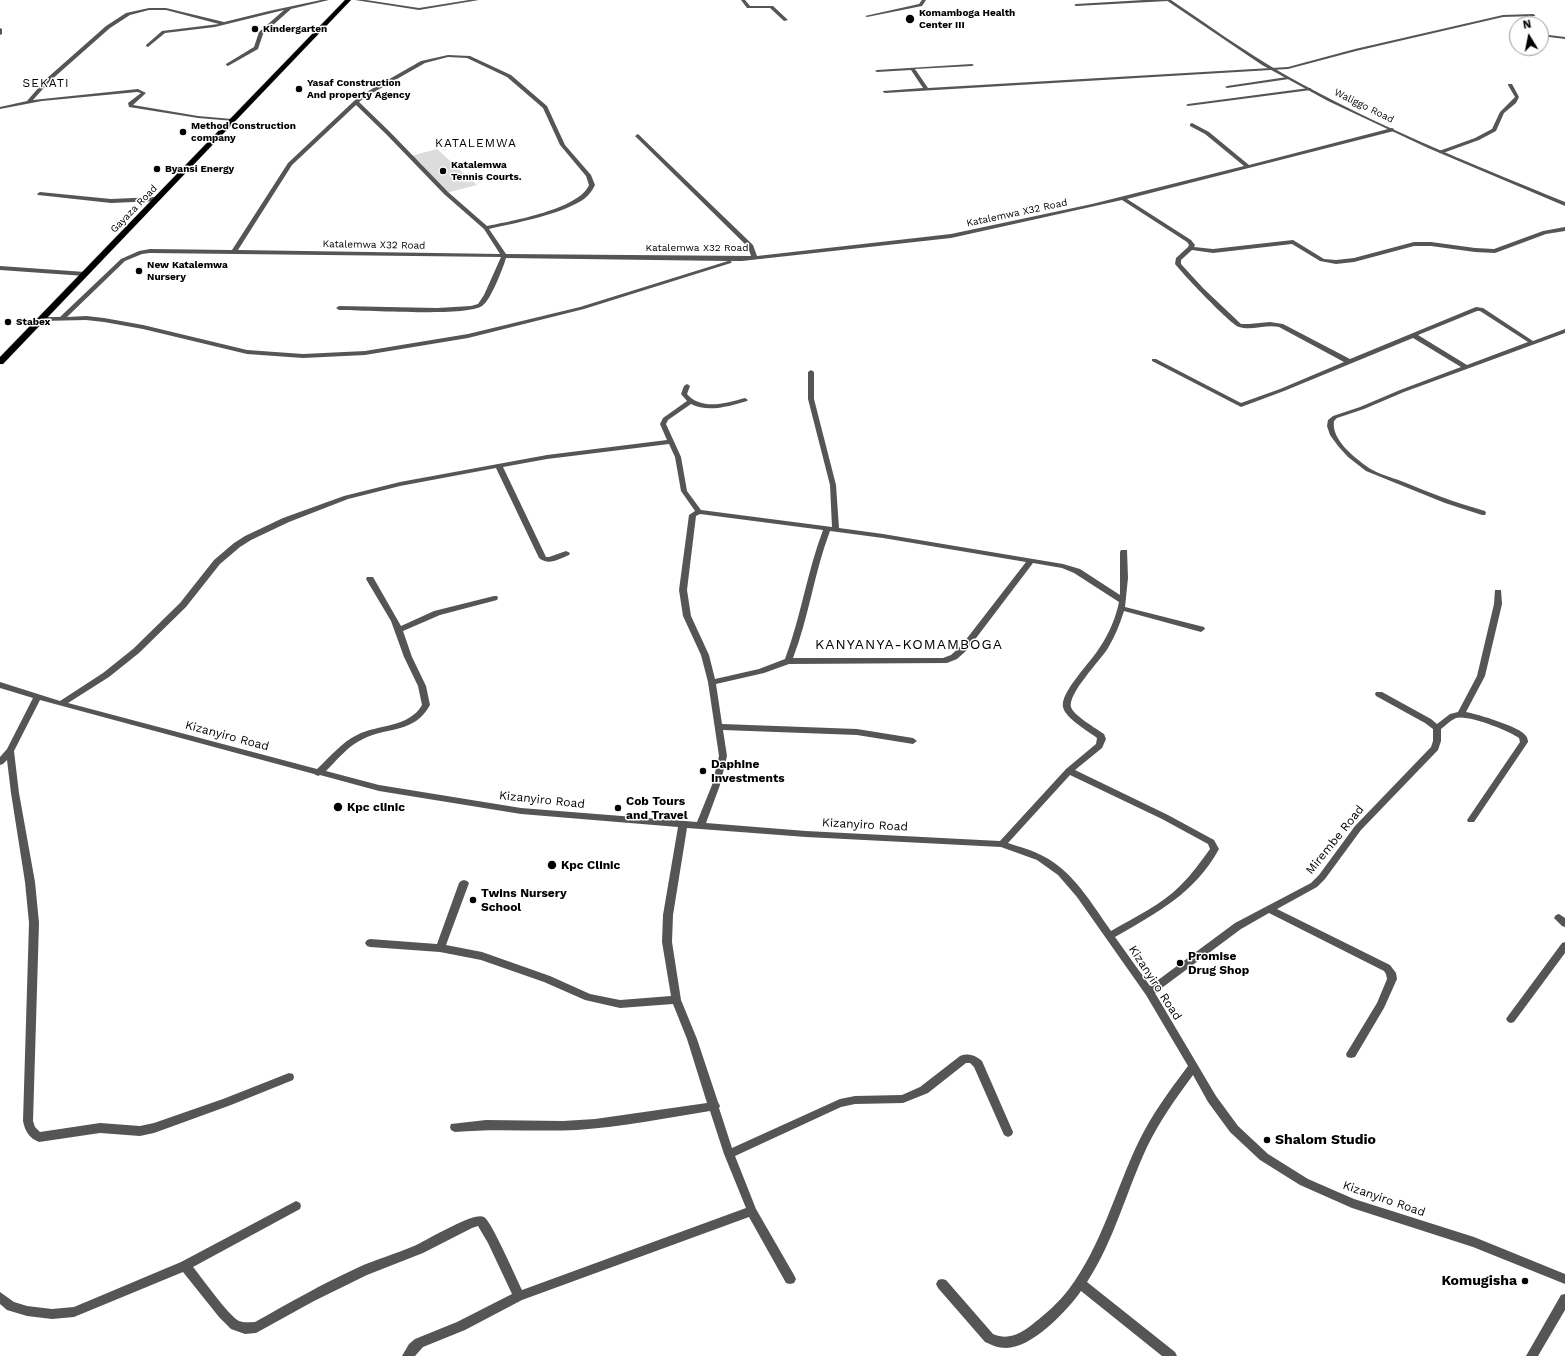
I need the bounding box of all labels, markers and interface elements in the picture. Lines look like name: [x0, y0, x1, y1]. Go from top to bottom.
place label: Komamboga Health Center III: [919, 7, 1015, 30]
marker: Komamboga Health Center III: [904, 13, 916, 25]
north arrow: [1509, 16, 1549, 56]
text: N: [1522, 18, 1532, 32]
place label: Kindergarten: [263, 23, 327, 35]
marker: Kindergarten: [250, 24, 260, 34]
district label: SEKATI: [23, 76, 69, 90]
place label: Yasaf Construction And property Agency: [307, 77, 410, 100]
marker: Yasaf Construction And property Agency: [294, 84, 304, 94]
street label: Waliggo Road: [1332, 86, 1396, 126]
place label: Method Construction company: [191, 120, 296, 144]
marker: Method Construction company: [178, 127, 188, 137]
district label: KATALEMWA: [435, 136, 517, 150]
place label: Katalemwa Tennis Courts.: [451, 159, 522, 182]
place label: Byansi Energy: [165, 163, 234, 175]
marker: Byansi Energy: [152, 164, 162, 174]
marker: Katalemwa Tennis Courts.: [438, 166, 448, 176]
street label: Gayaza Road: [108, 182, 160, 236]
street label: Katalemwa X32 Road: [965, 196, 1069, 230]
street label: Katalemwa X32 Road: [322, 238, 426, 252]
street label: Katalemwa X32 Road: [646, 242, 748, 254]
place label: New Katalemwa Nursery: [147, 259, 228, 282]
marker: New Katalemwa Nursery: [134, 266, 144, 276]
place label: Stabex: [16, 316, 50, 328]
marker: Stabex: [3, 317, 13, 327]
district label: KANYANYA-KOMAMBOGA: [815, 637, 1003, 653]
street label: Kizanyiro Road: [184, 718, 270, 754]
place label: Daphine Investments: [711, 757, 785, 785]
marker: Daphine Investments: [698, 766, 708, 776]
street label: Kizanyiro Road: [498, 788, 586, 812]
place label: Cob Tours and Travel: [626, 794, 688, 822]
place label: Kpc clinic: [347, 800, 405, 814]
marker: Kpc clinic: [332, 801, 344, 813]
marker: Cob Tours and Travel: [613, 803, 623, 813]
street label: Mirembe Road: [1303, 803, 1367, 877]
street label: Kizanyiro Road: [822, 816, 908, 834]
place label: Kpc Clinic: [561, 858, 620, 872]
marker: Kpc Clinic: [546, 859, 558, 871]
place label: Twins Nursery School: [481, 886, 567, 914]
marker: Twins Nursery School: [468, 895, 478, 905]
street label: Kizanyiro Road: [1125, 943, 1185, 1023]
place label: Promise Drug Shop: [1188, 949, 1249, 977]
marker: Promise Drug Shop: [1175, 958, 1185, 968]
place label: Shalom Studio: [1275, 1132, 1376, 1148]
marker: Shalom Studio: [1262, 1135, 1272, 1145]
street label: Kizanyiro Road: [1341, 1178, 1427, 1220]
place label: Komugisha: [1441, 1273, 1517, 1289]
marker: Komugisha: [1520, 1276, 1530, 1286]

